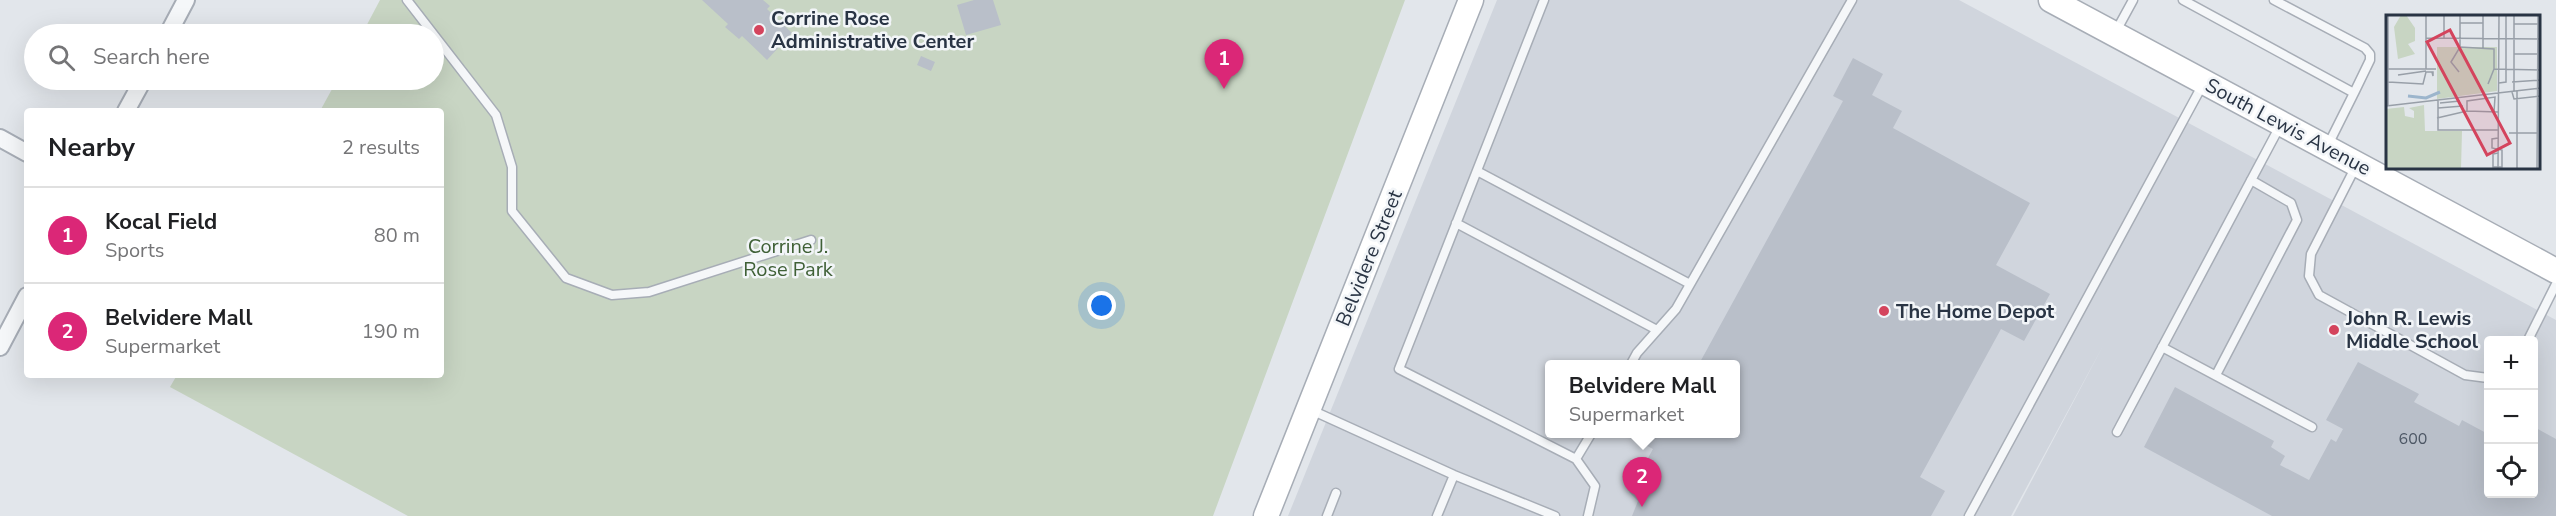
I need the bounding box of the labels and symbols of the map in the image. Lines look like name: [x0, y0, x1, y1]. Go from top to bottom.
place label: Corrine Rose Administrative Center: [771, 5, 974, 55]
inset map: [2386, 15, 2541, 170]
marker: Corrine Rose Administrative Center: [752, 23, 766, 37]
pin: 1: [1204, 40, 1244, 89]
street label: South Lewis Avenue: [2201, 72, 2375, 182]
street label: Belvidere Street: [1329, 185, 1409, 330]
park label: Corrine J. Rose Park: [743, 233, 834, 283]
your location: [1087, 291, 1116, 320]
place label: The Home Depot: [1896, 298, 2055, 325]
marker: The Home Depot: [1877, 304, 1891, 318]
place label: John R. Lewis Middle School: [2345, 305, 2479, 355]
marker: John R. Lewis Middle School: [2327, 323, 2341, 337]
house number: 600: [2399, 428, 2427, 450]
pin: 2: [1622, 458, 1662, 507]

